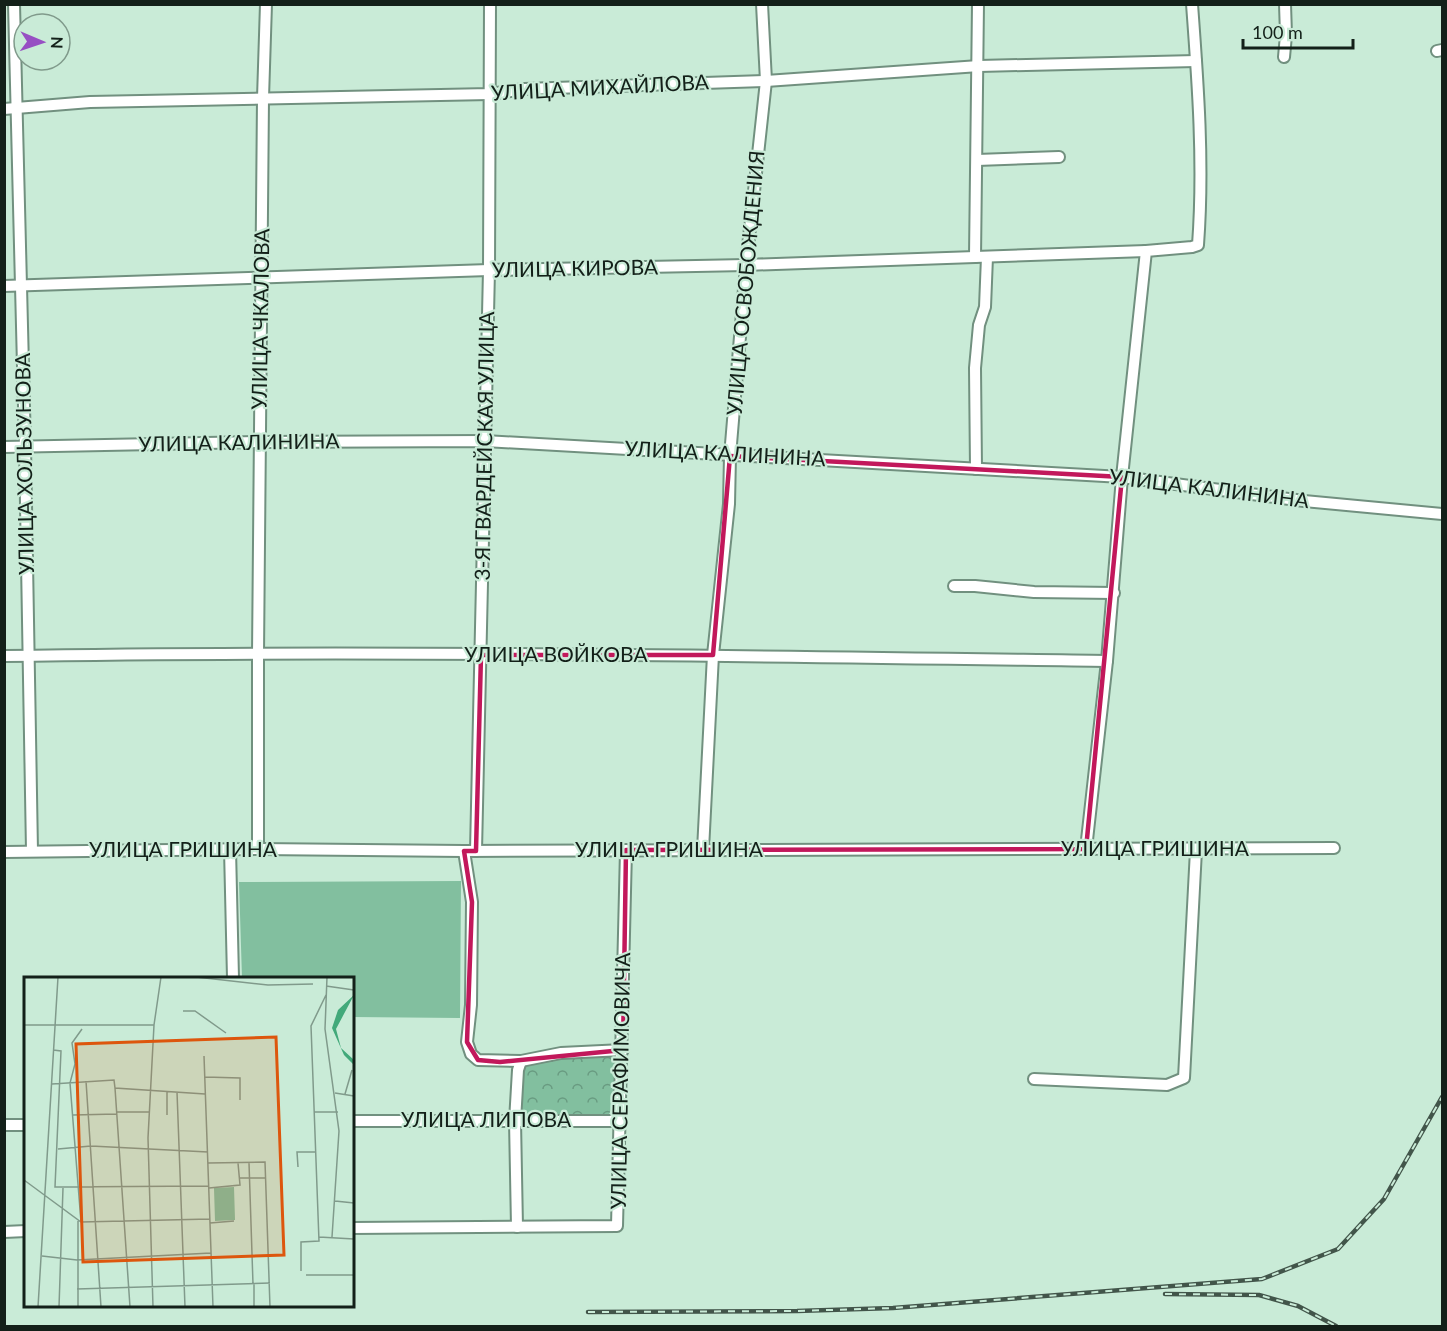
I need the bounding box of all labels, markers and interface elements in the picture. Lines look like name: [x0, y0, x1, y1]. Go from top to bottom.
north arrow: [12, 12, 72, 72]
scale bar: [1243, 12, 1352, 50]
text: 100 m: [1252, 21, 1303, 43]
text: N: [48, 36, 67, 49]
street label: УЛИЦА МИХАЙЛОВА: [490, 68, 710, 105]
street label: УЛИЦА ОСВОБОЖДЕНИЯ: [720, 149, 769, 417]
street label: УЛИЦА ЧКАЛОВА: [245, 227, 274, 410]
street label: УЛИЦА КИРОВА: [492, 254, 659, 281]
street label: 3-Я ГВАРДЕЙСКАЯ УЛИЦА: [469, 310, 498, 581]
street label: УЛИЦА ХОЛЬЗУНОВА: [9, 352, 38, 575]
street label: УЛИЦА КАЛИНИНА: [138, 427, 341, 456]
street label: УЛИЦА КАЛИНИНА: [624, 435, 827, 470]
street label: УЛИЦА КАЛИНИНА: [1108, 463, 1311, 512]
street label: УЛИЦА ВОЙКОВА: [464, 641, 648, 666]
street label: УЛИЦА ГРИШИНА: [1061, 835, 1250, 860]
street label: УЛИЦА ГРИШИНА: [89, 836, 278, 861]
street label: УЛИЦА ГРИШИНА: [575, 836, 764, 861]
street label: УЛИЦА СЕРАФИМОВИЧА: [605, 951, 634, 1210]
inset map: [24, 977, 354, 1307]
street label: УЛИЦА ЛИПОВА: [401, 1106, 572, 1131]

